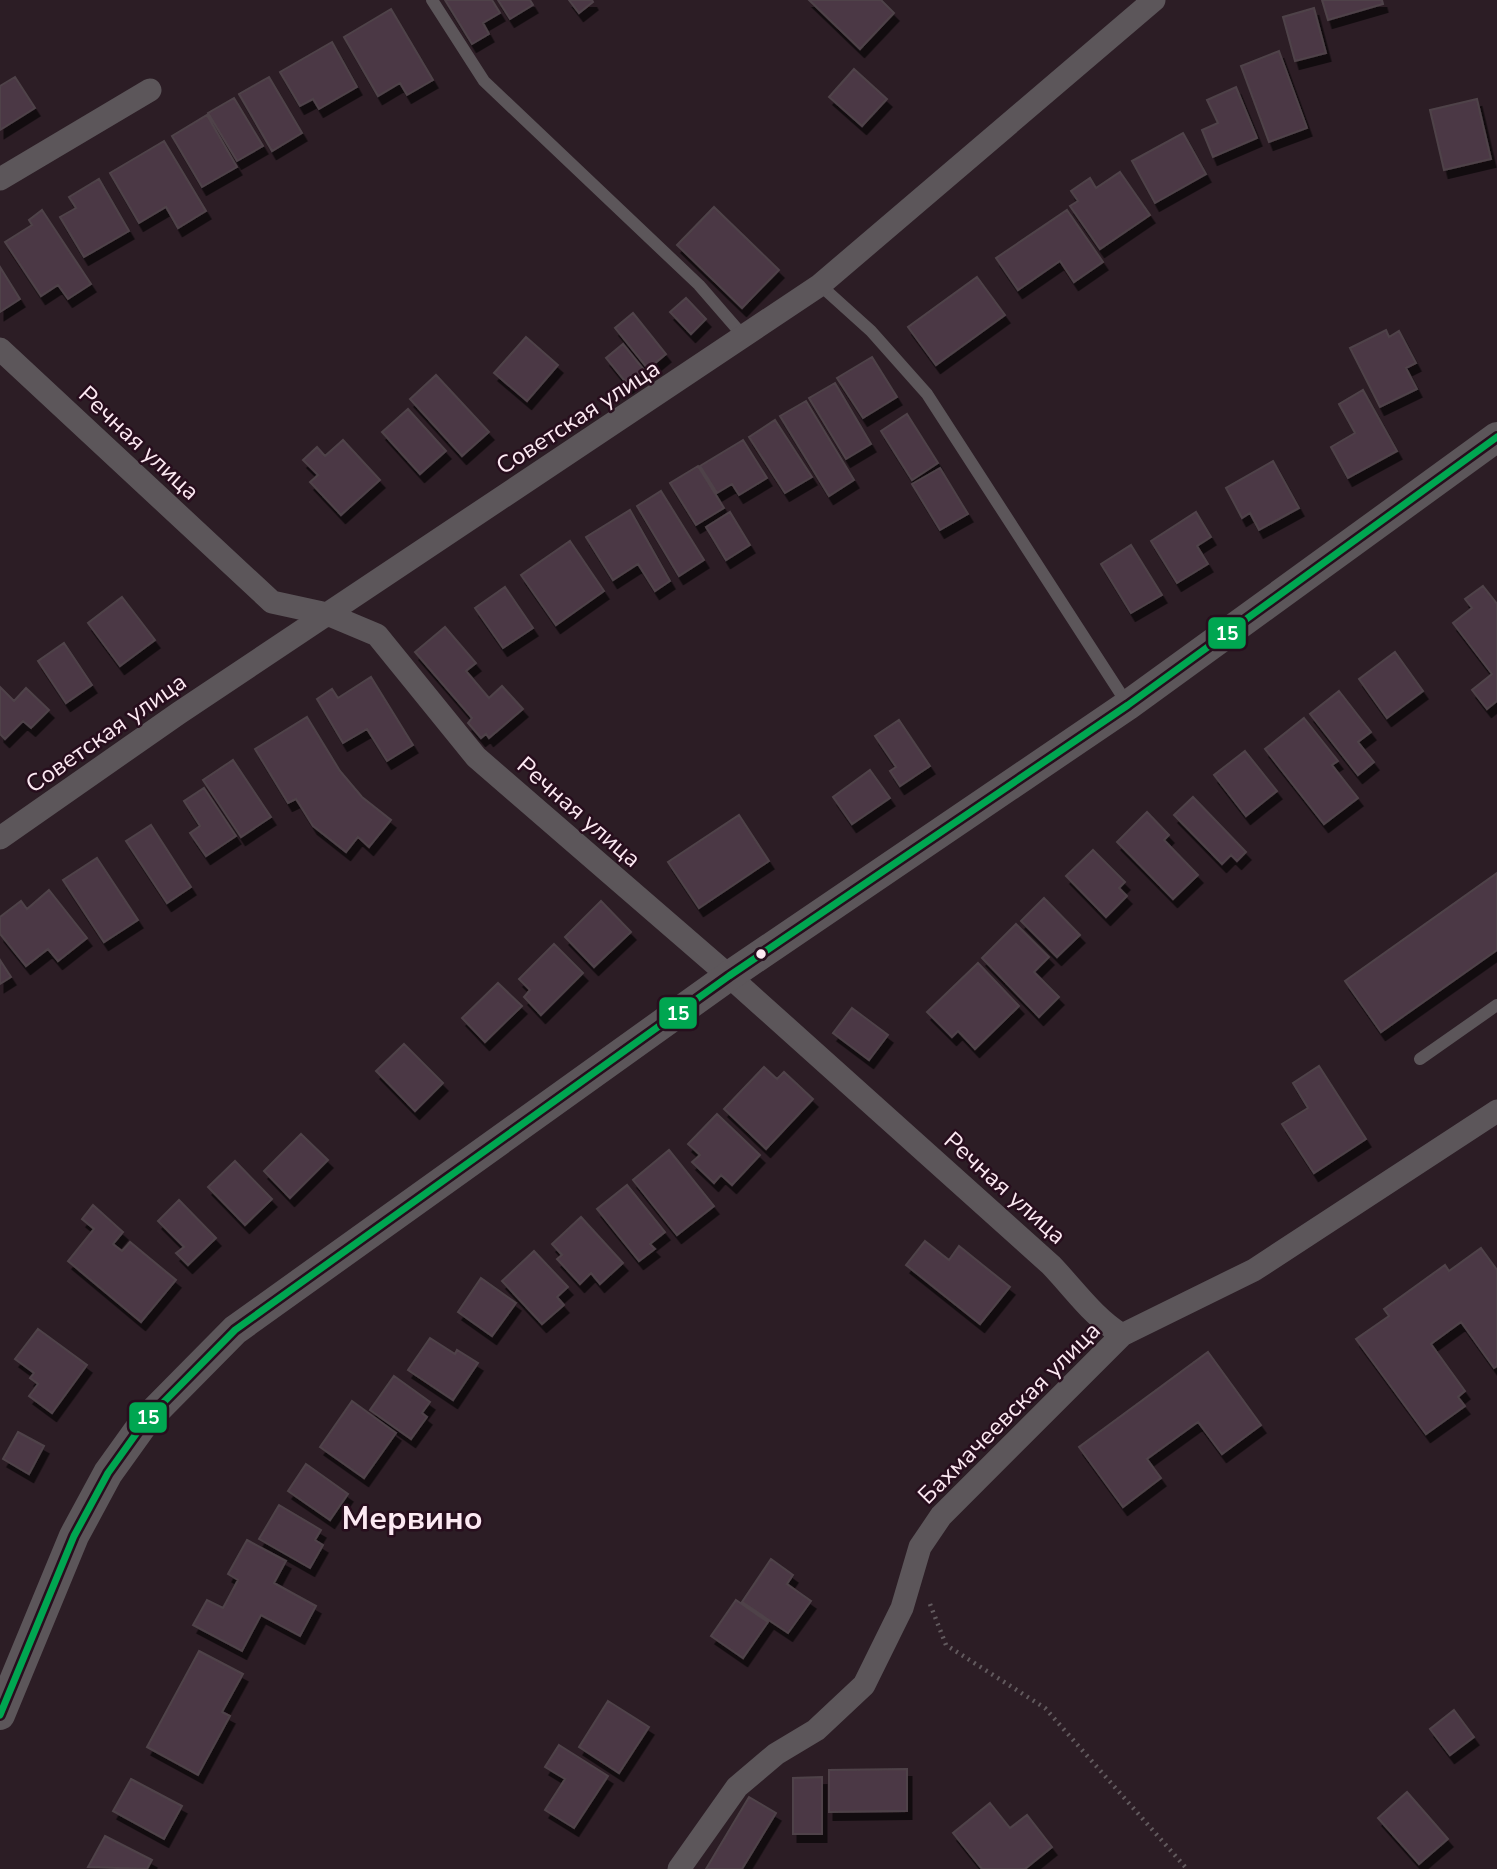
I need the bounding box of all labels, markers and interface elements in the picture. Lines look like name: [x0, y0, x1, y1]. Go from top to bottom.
street label: Советская улица: [490, 352, 666, 482]
street label: Речная улица: [72, 379, 206, 507]
line badge: 15: [1207, 616, 1247, 650]
text: 15: [1216, 621, 1238, 647]
street label: Советская улица: [19, 666, 193, 800]
street label: Речная улица: [510, 749, 648, 875]
unlabelled marker: [754, 947, 768, 961]
line badge: 15: [658, 996, 698, 1030]
text: 15: [667, 1001, 689, 1027]
street label: Речная улица: [937, 1125, 1073, 1251]
street label: Бахмачеевская улица: [911, 1315, 1107, 1511]
line badge: 15: [128, 1401, 168, 1434]
text: 15: [137, 1405, 159, 1431]
district label: Мервино: [341, 1497, 483, 1540]

